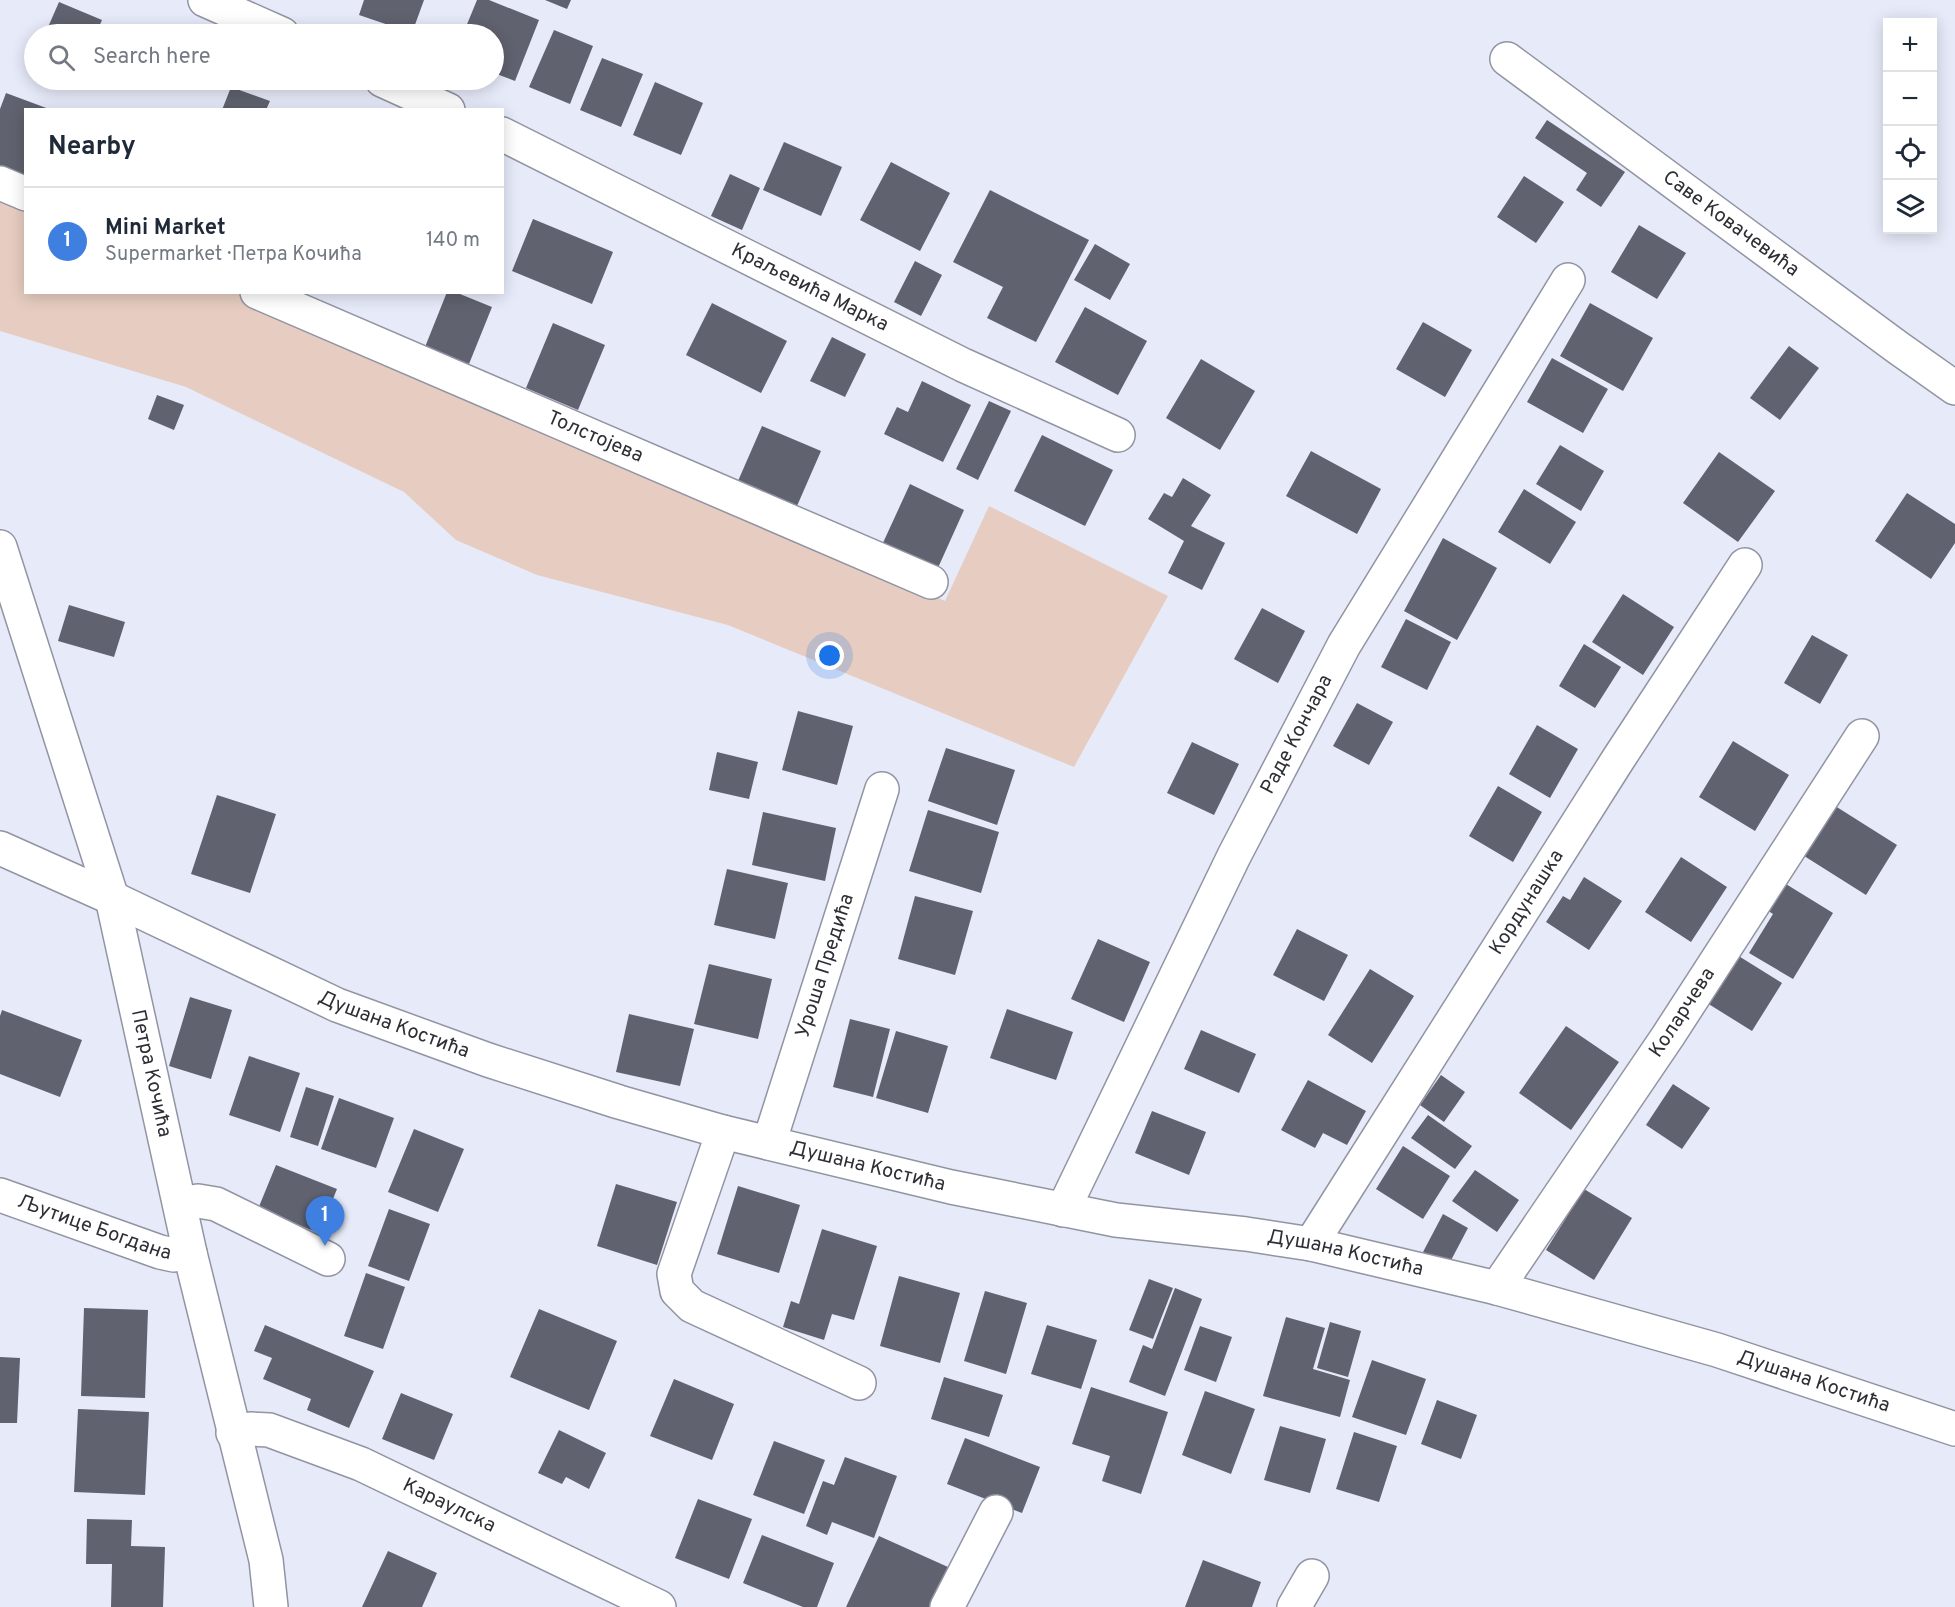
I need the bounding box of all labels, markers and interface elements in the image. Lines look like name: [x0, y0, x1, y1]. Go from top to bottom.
map controls: [1883, 18, 1937, 234]
button: +: [1883, 18, 1937, 72]
search box: [24, 24, 504, 90]
icon: search: [45, 41, 78, 74]
text: Search here: [93, 44, 211, 71]
button: −: [1883, 72, 1937, 126]
button: locate: [1883, 126, 1937, 180]
text: Nearby: [48, 131, 136, 164]
street label: Саве Ковачевића: [1657, 165, 1804, 283]
button: layers: [1883, 180, 1937, 234]
text: Mini Market: [105, 215, 226, 242]
text: 1: [64, 228, 72, 254]
text: 140 m: [426, 228, 480, 254]
street label: Краљевића Марка: [726, 238, 893, 339]
text: Supermarket · Петра Кочића: [105, 242, 362, 268]
street label: Толстојева: [543, 405, 647, 470]
your location: [815, 641, 844, 670]
street label: Раде Кончара: [1255, 670, 1339, 799]
street label: Кордунашка: [1484, 845, 1570, 960]
street label: Уроша Предића: [790, 890, 861, 1041]
street label: Коларчева: [1644, 963, 1722, 1063]
street label: Душана Костића: [314, 985, 473, 1065]
street label: Петра Кочића: [124, 1007, 177, 1140]
street label: Душана Костића: [787, 1136, 948, 1198]
street label: Љутице Богдана: [13, 1189, 174, 1267]
pin: 1: [306, 1196, 344, 1246]
street label: Душана Костића: [1265, 1224, 1426, 1283]
street label: Душана Костића: [1734, 1345, 1893, 1419]
street label: Караулска: [398, 1473, 500, 1540]

